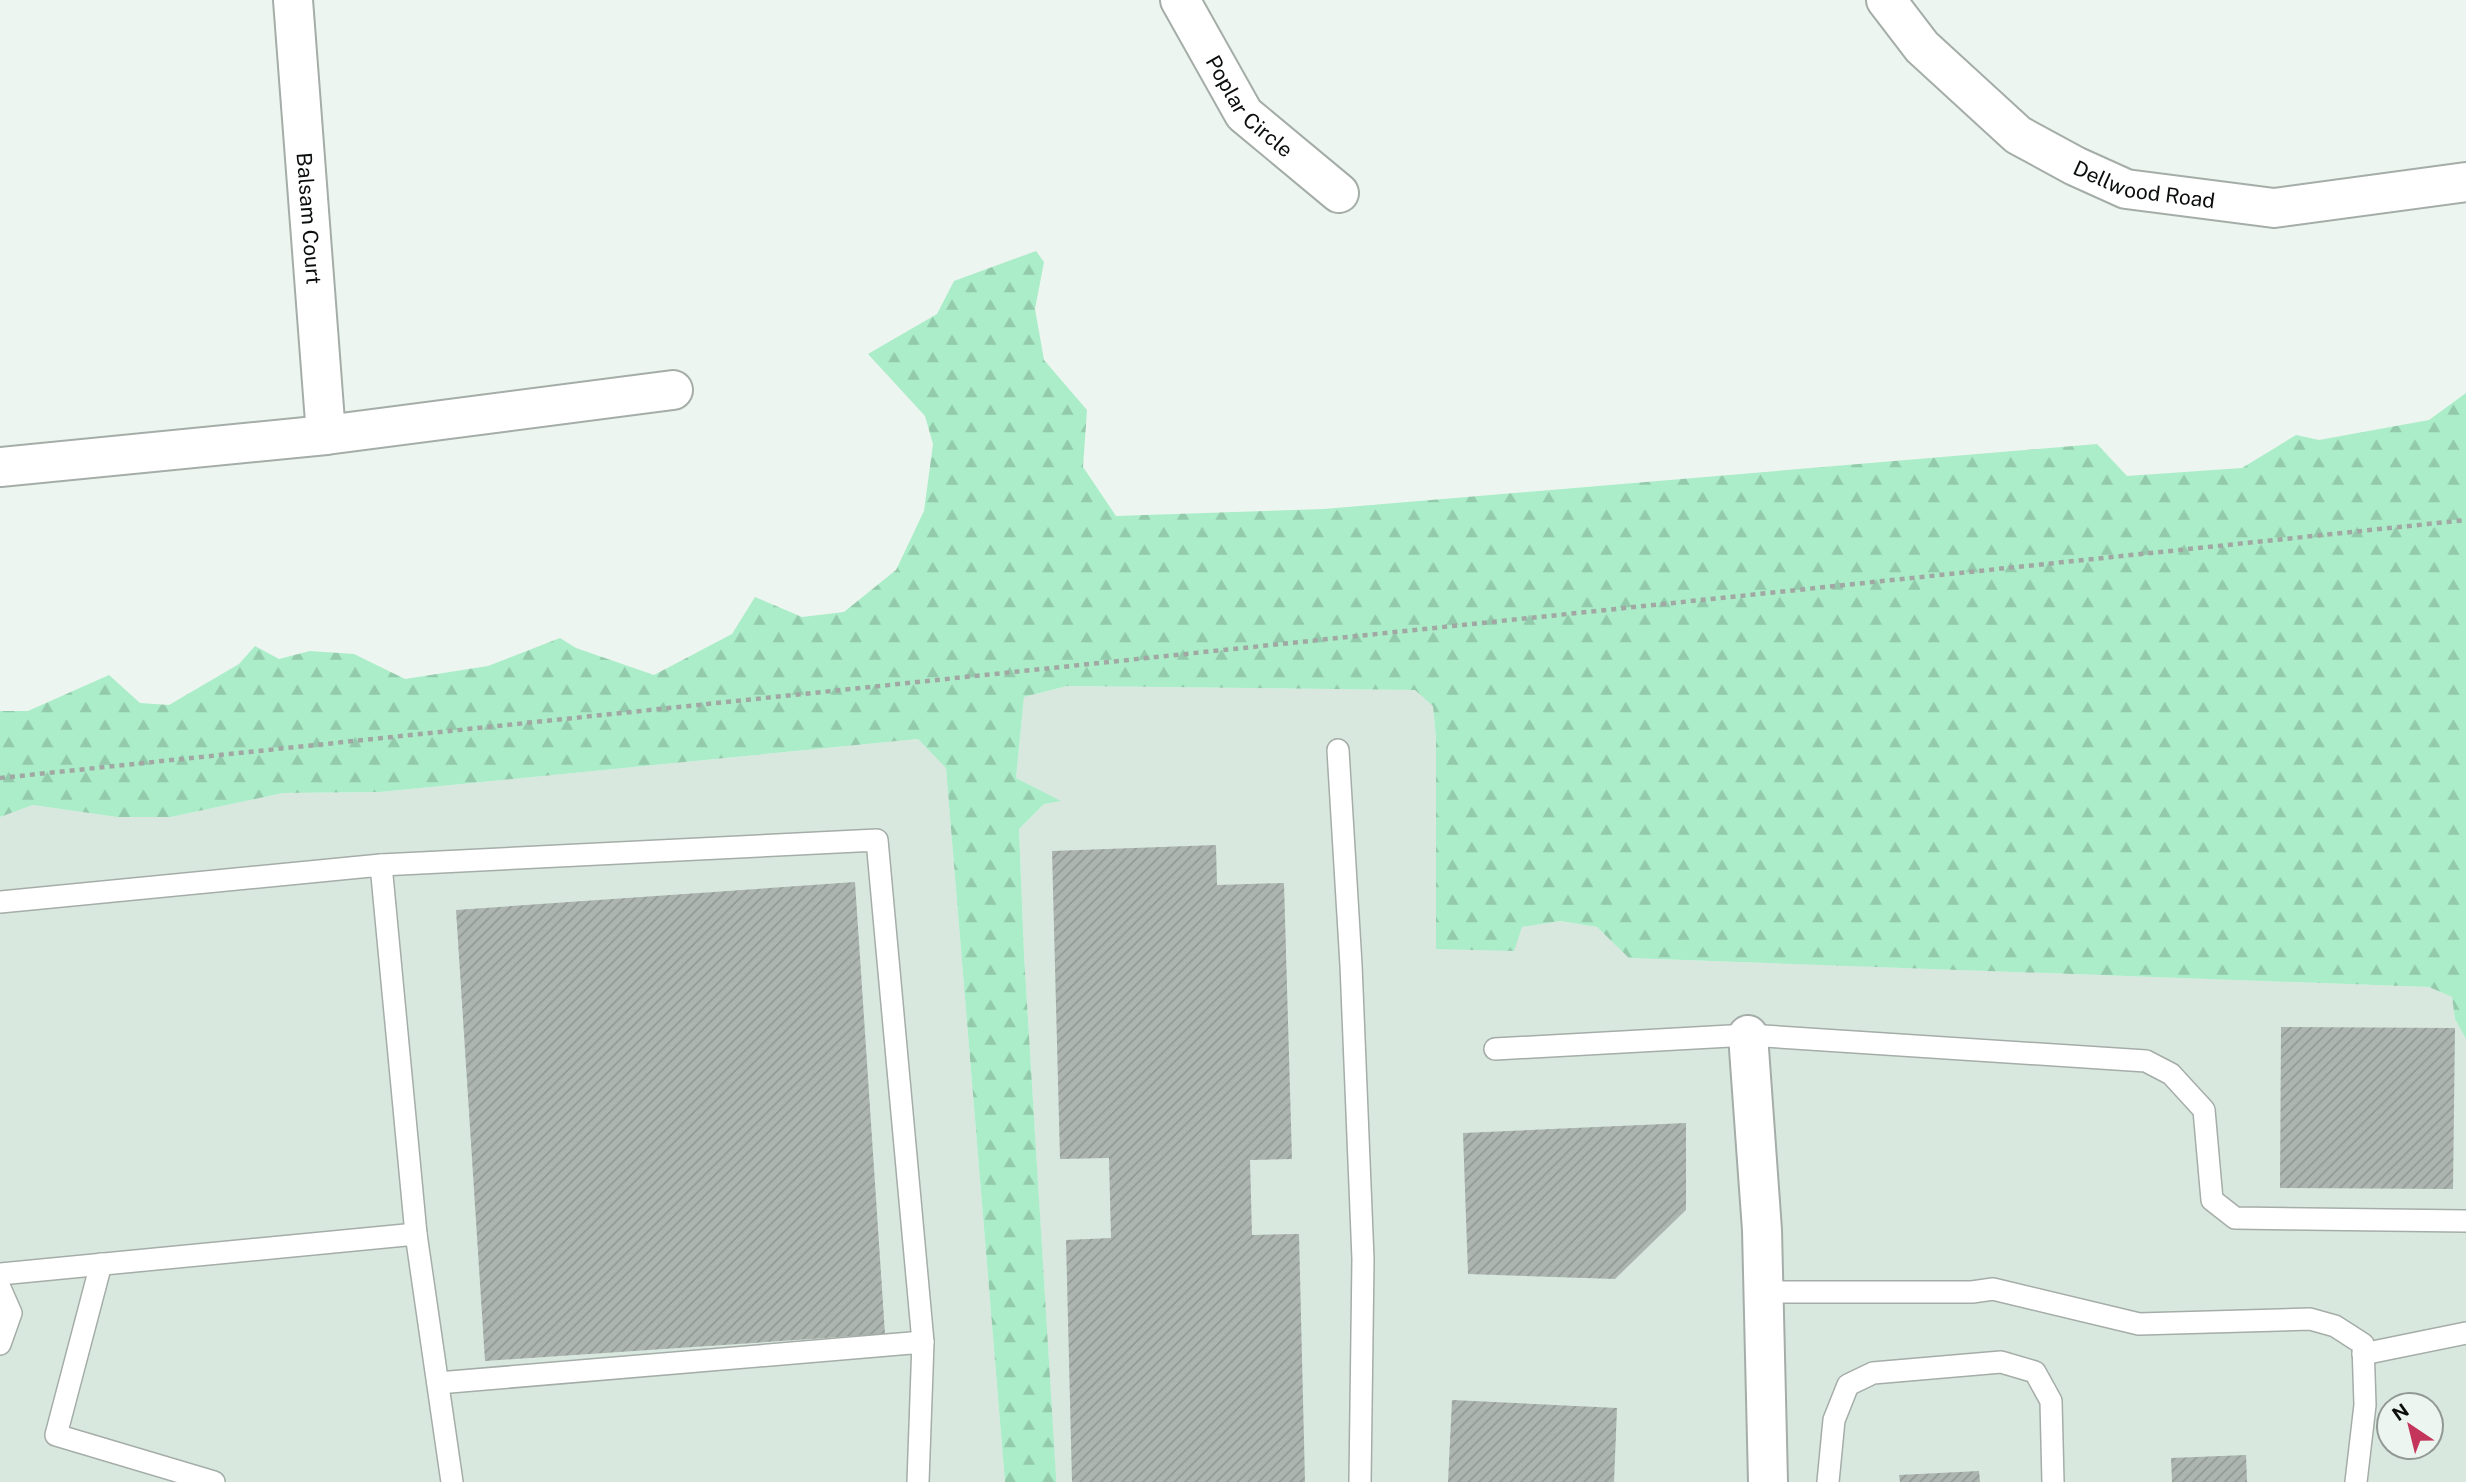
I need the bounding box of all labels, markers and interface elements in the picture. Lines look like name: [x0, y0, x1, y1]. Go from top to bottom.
street label: Poplar Circle: [1201, 51, 1298, 162]
street label: Balsam Court: [292, 152, 327, 285]
street label: Dellwood Road: [2070, 155, 2217, 213]
north arrow: [2375, 1391, 2445, 1461]
text: N: [2388, 1399, 2413, 1425]

